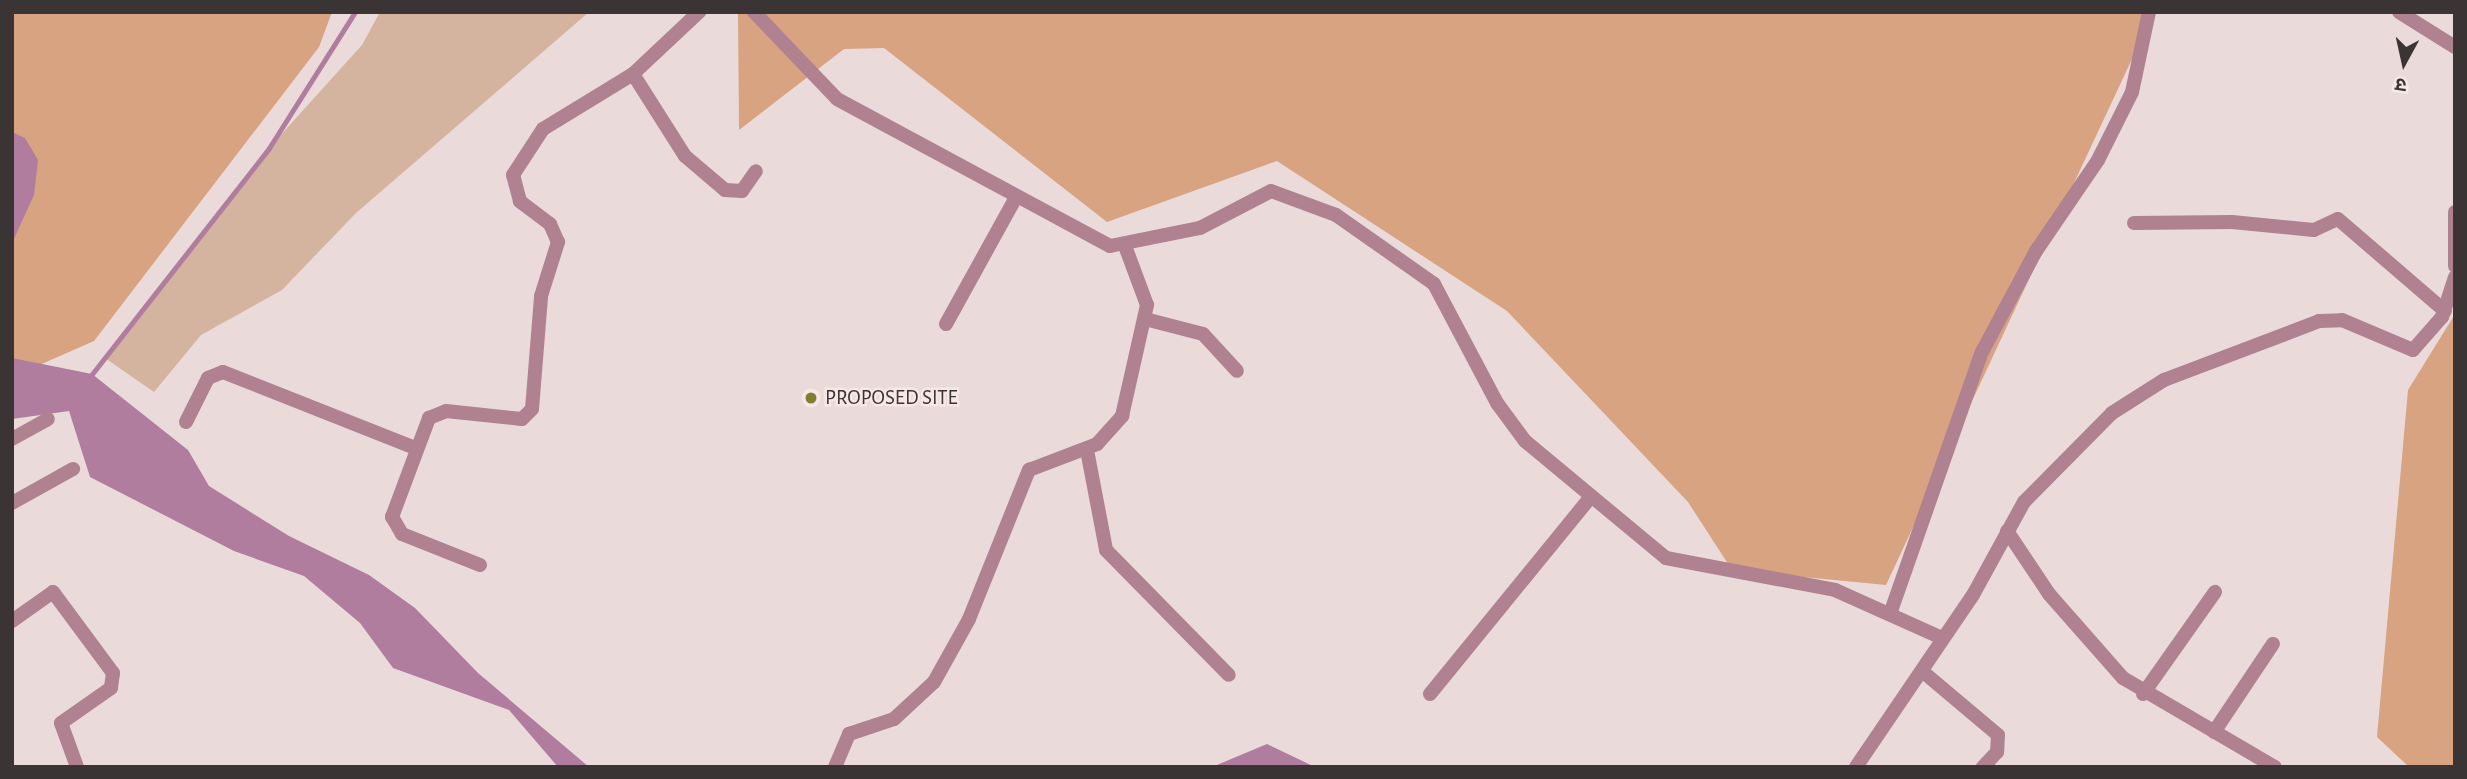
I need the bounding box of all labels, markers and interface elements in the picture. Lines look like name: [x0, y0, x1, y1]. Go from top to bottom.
north arrow: [2369, 28, 2439, 98]
text: उ: [2394, 74, 2408, 94]
place label: PROPOSED SITE: [825, 385, 958, 411]
marker: PROPOSED SITE: [803, 390, 819, 406]

